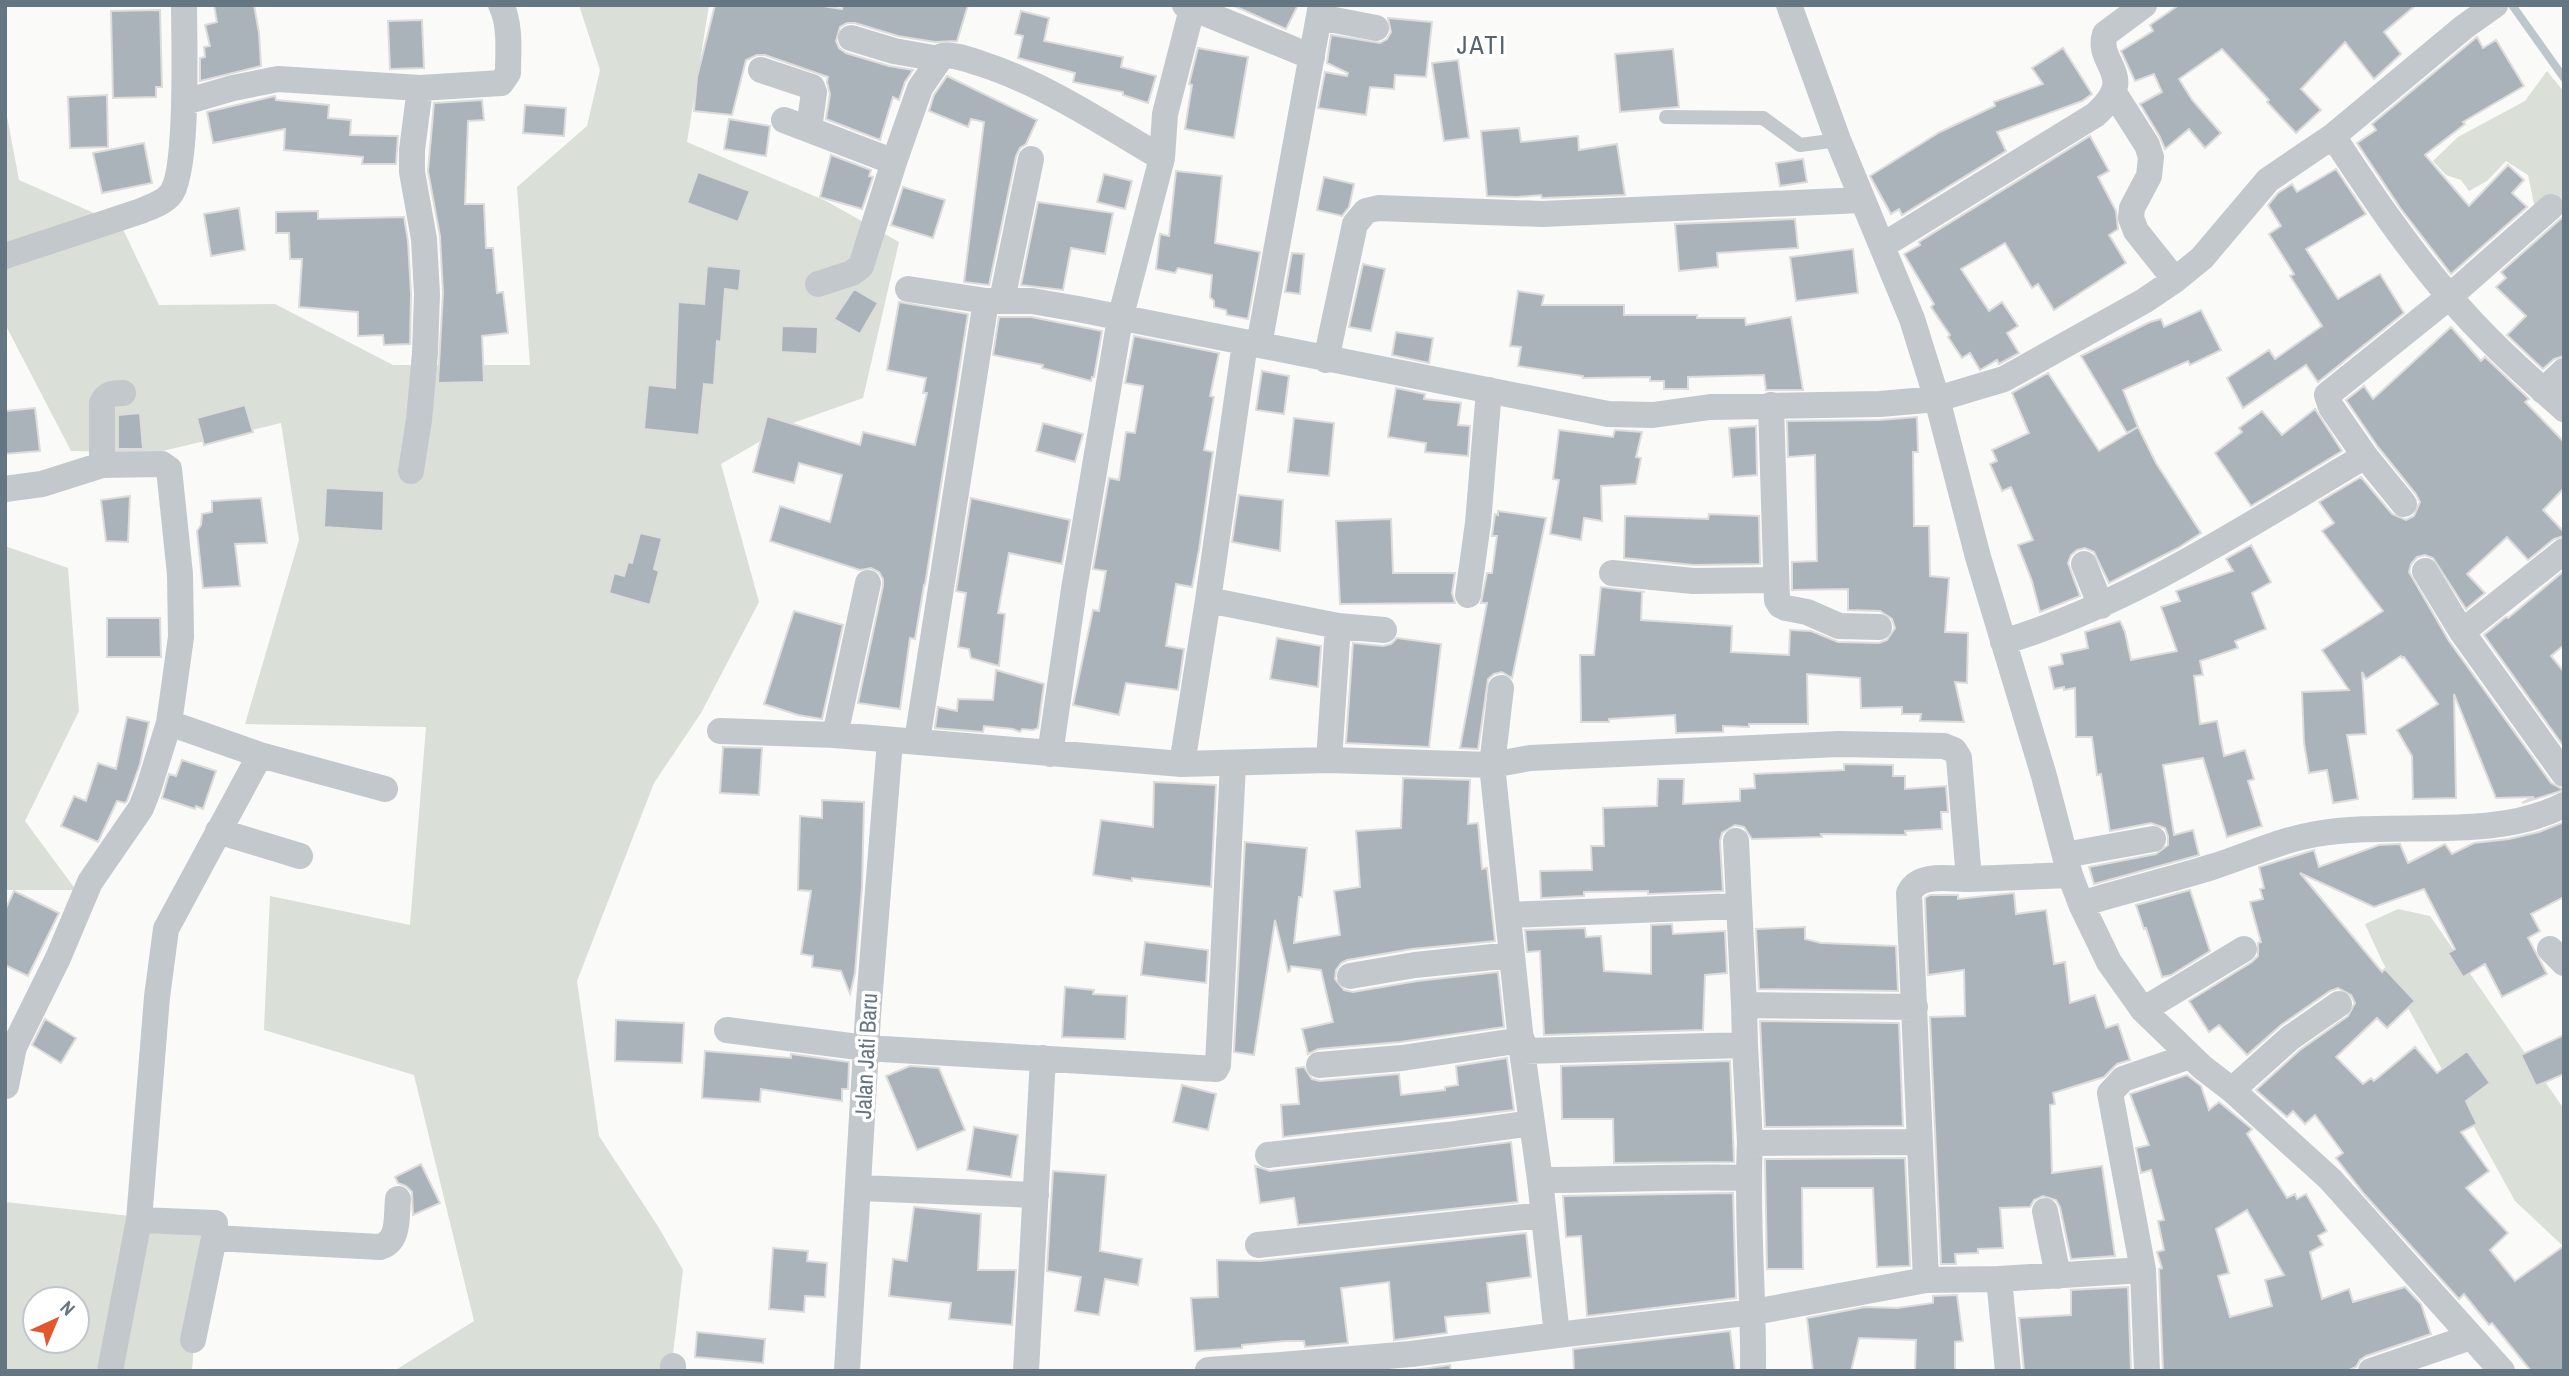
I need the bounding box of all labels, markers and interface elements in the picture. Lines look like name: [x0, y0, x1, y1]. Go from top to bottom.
district label: JATI: [1457, 27, 1507, 62]
street label: Jalan Jati Baru: [847, 992, 884, 1120]
north arrow: [21, 1285, 91, 1355]
text: N: [55, 1295, 81, 1321]

